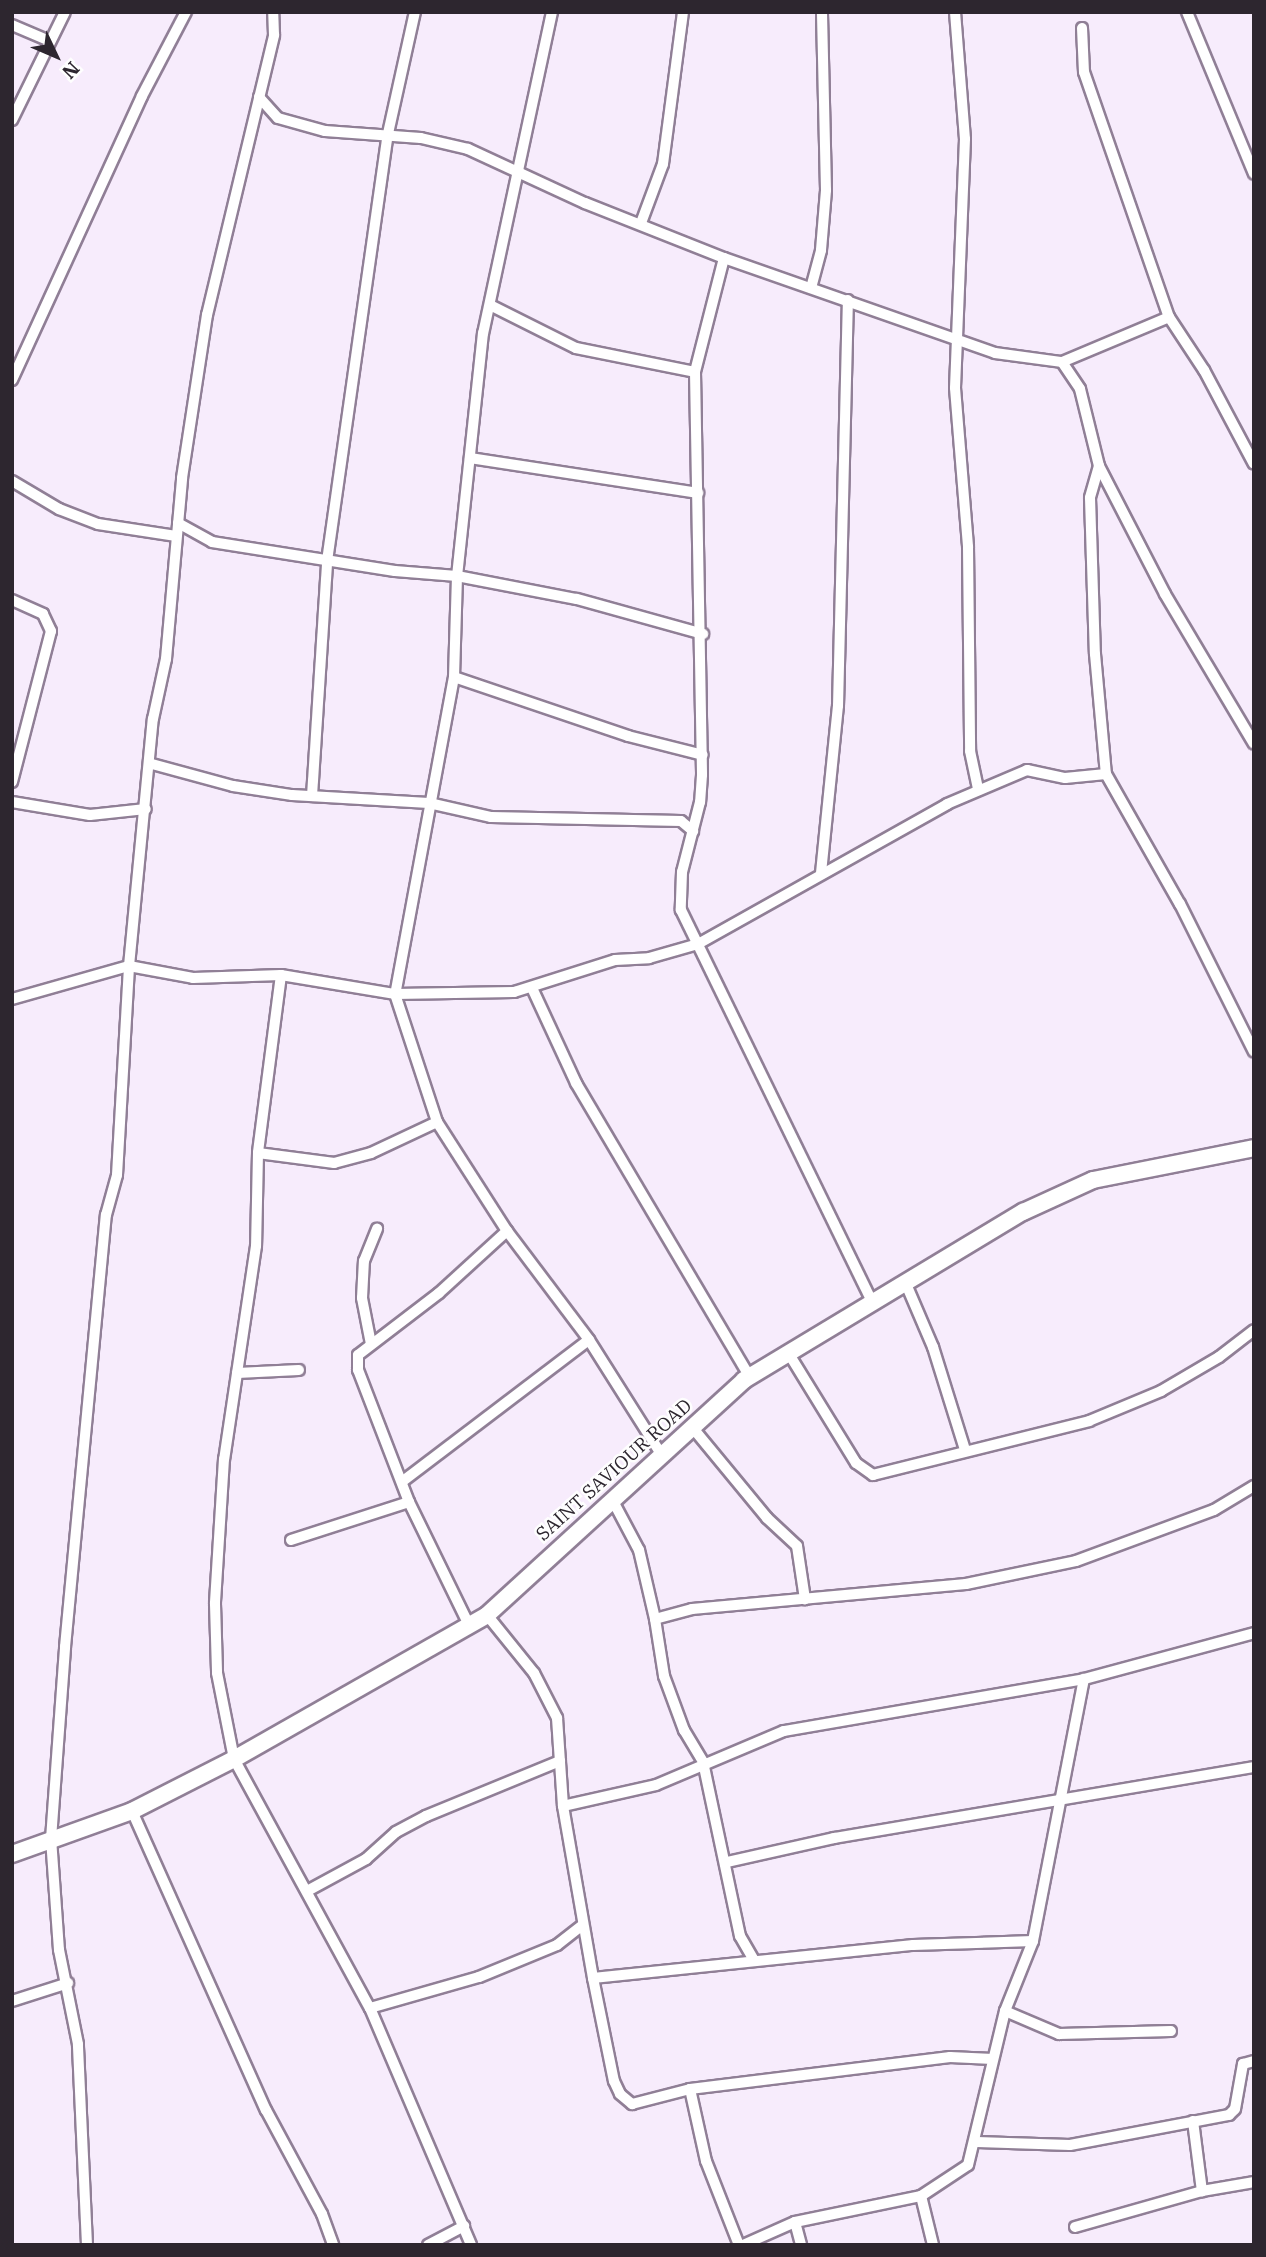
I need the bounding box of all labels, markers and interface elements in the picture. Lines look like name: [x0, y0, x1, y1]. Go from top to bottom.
north arrow: [21, 21, 91, 91]
text: N: [57, 57, 85, 84]
street label: SAINT SAVIOUR ROAD: [532, 1394, 696, 1546]

